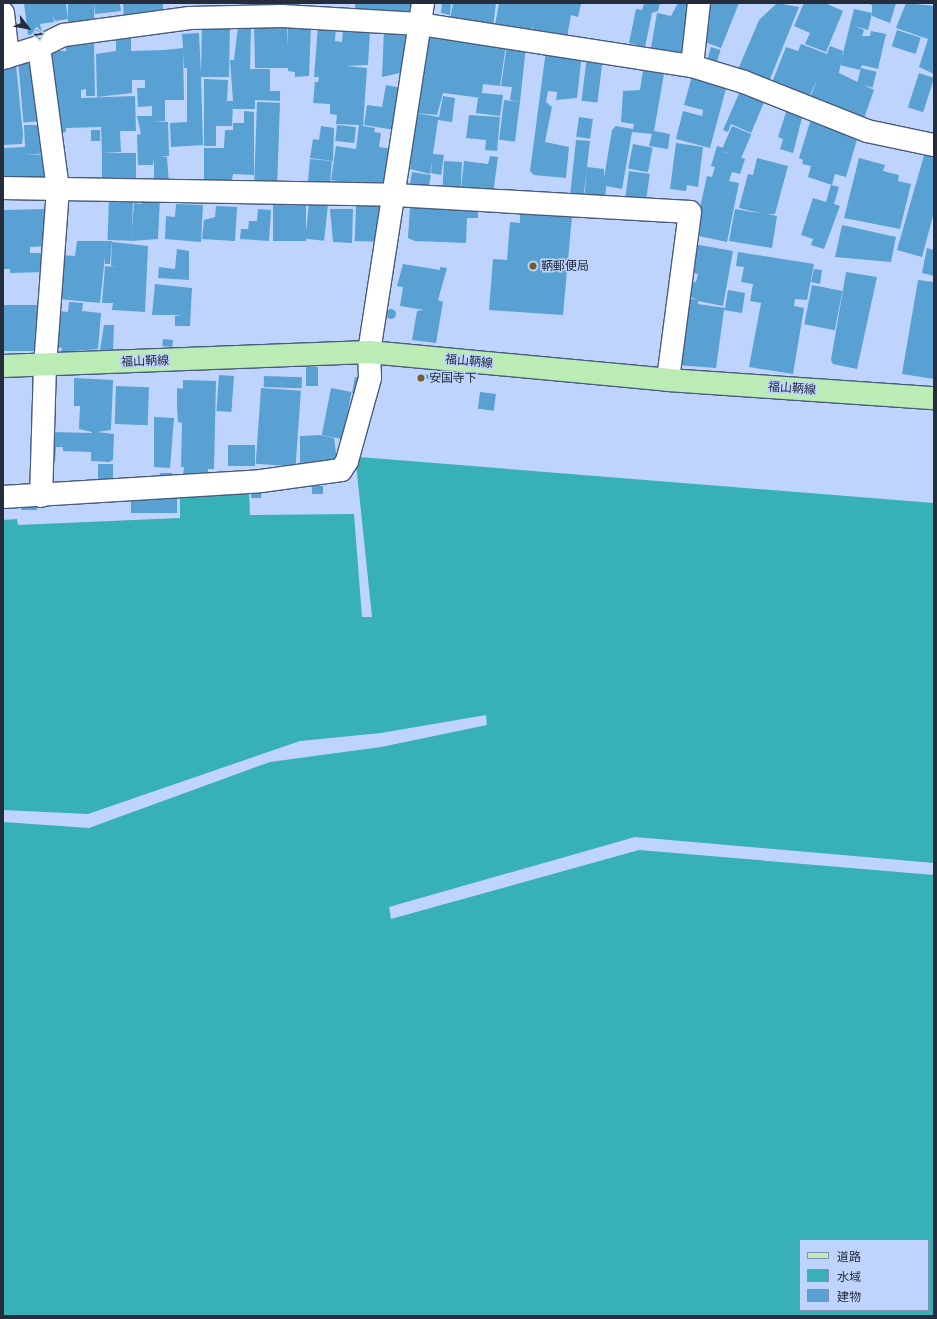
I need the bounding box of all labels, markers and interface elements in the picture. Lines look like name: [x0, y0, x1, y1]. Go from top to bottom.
north arrow: [8, 8, 48, 48]
text: N: [30, 27, 47, 42]
place label: 鞆郵便局: [541, 259, 589, 273]
marker: 鞆郵便局: [528, 261, 538, 271]
street label: 福山鞆線: [444, 352, 494, 370]
street label: 福山鞆線: [121, 353, 169, 369]
place label: 安国寺下: [429, 371, 477, 385]
marker: 安国寺下: [416, 373, 426, 383]
street label: 福山鞆線: [768, 379, 816, 397]
legend: [799, 1239, 929, 1311]
text: 道路: [837, 1248, 861, 1264]
text: 水域: [837, 1268, 861, 1284]
text: 建物: [837, 1288, 861, 1304]

